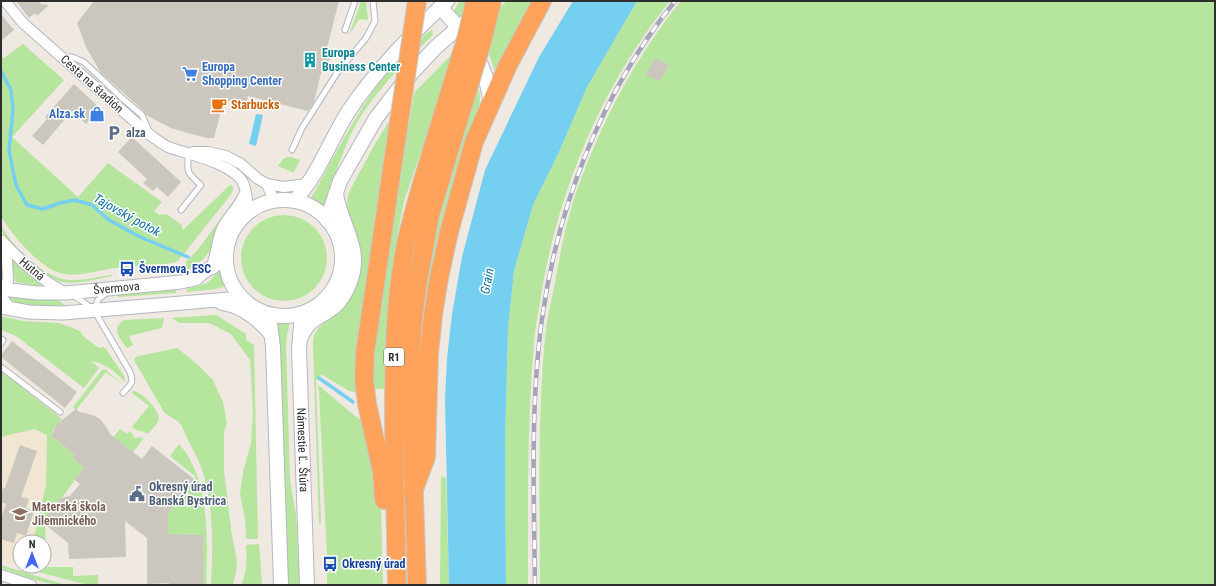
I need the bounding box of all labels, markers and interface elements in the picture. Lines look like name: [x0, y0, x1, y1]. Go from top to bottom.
place label: Europa Business Center: [322, 46, 400, 74]
building icon: Europa Business Center: [301, 51, 319, 69]
street label: Cesta na štadión: [58, 52, 126, 116]
place label: Europa Shopping Center: [202, 60, 282, 88]
supermarket icon: Europa Shopping Center: [181, 65, 199, 83]
cafe icon: Starbucks: [210, 96, 228, 114]
place label: Starbucks: [231, 98, 280, 112]
shop icon: Alza.sk: [88, 105, 106, 123]
place label: Alza.sk: [49, 107, 85, 121]
parking icon: alza: [105, 124, 123, 142]
place label: alza: [126, 126, 146, 140]
water label: Tajovský potok: [91, 190, 163, 240]
street label: Hutná: [17, 255, 48, 284]
bus stop icon: Švermova, ESC: [118, 260, 136, 278]
place label: Švermova, ESC: [139, 261, 211, 276]
water label: Grain: [477, 267, 497, 295]
street label: Švermova: [93, 279, 141, 297]
road number: R1: [384, 348, 404, 366]
street label: Námestie Ľ. Štúra: [294, 407, 311, 493]
place label: Okresný úrad Banská Bystrica: [149, 480, 227, 508]
public building icon: Okresný úrad Banská Bystrica: [128, 485, 146, 503]
place label: Materská škola Jilemnického: [32, 500, 106, 528]
school or university icon: Materská škola Jilemnického: [11, 505, 29, 523]
north arrow: [12, 534, 52, 574]
text: N: [29, 538, 36, 551]
bus stop icon: Okresný úrad: [321, 555, 339, 573]
place label: Okresný úrad: [342, 557, 405, 571]

